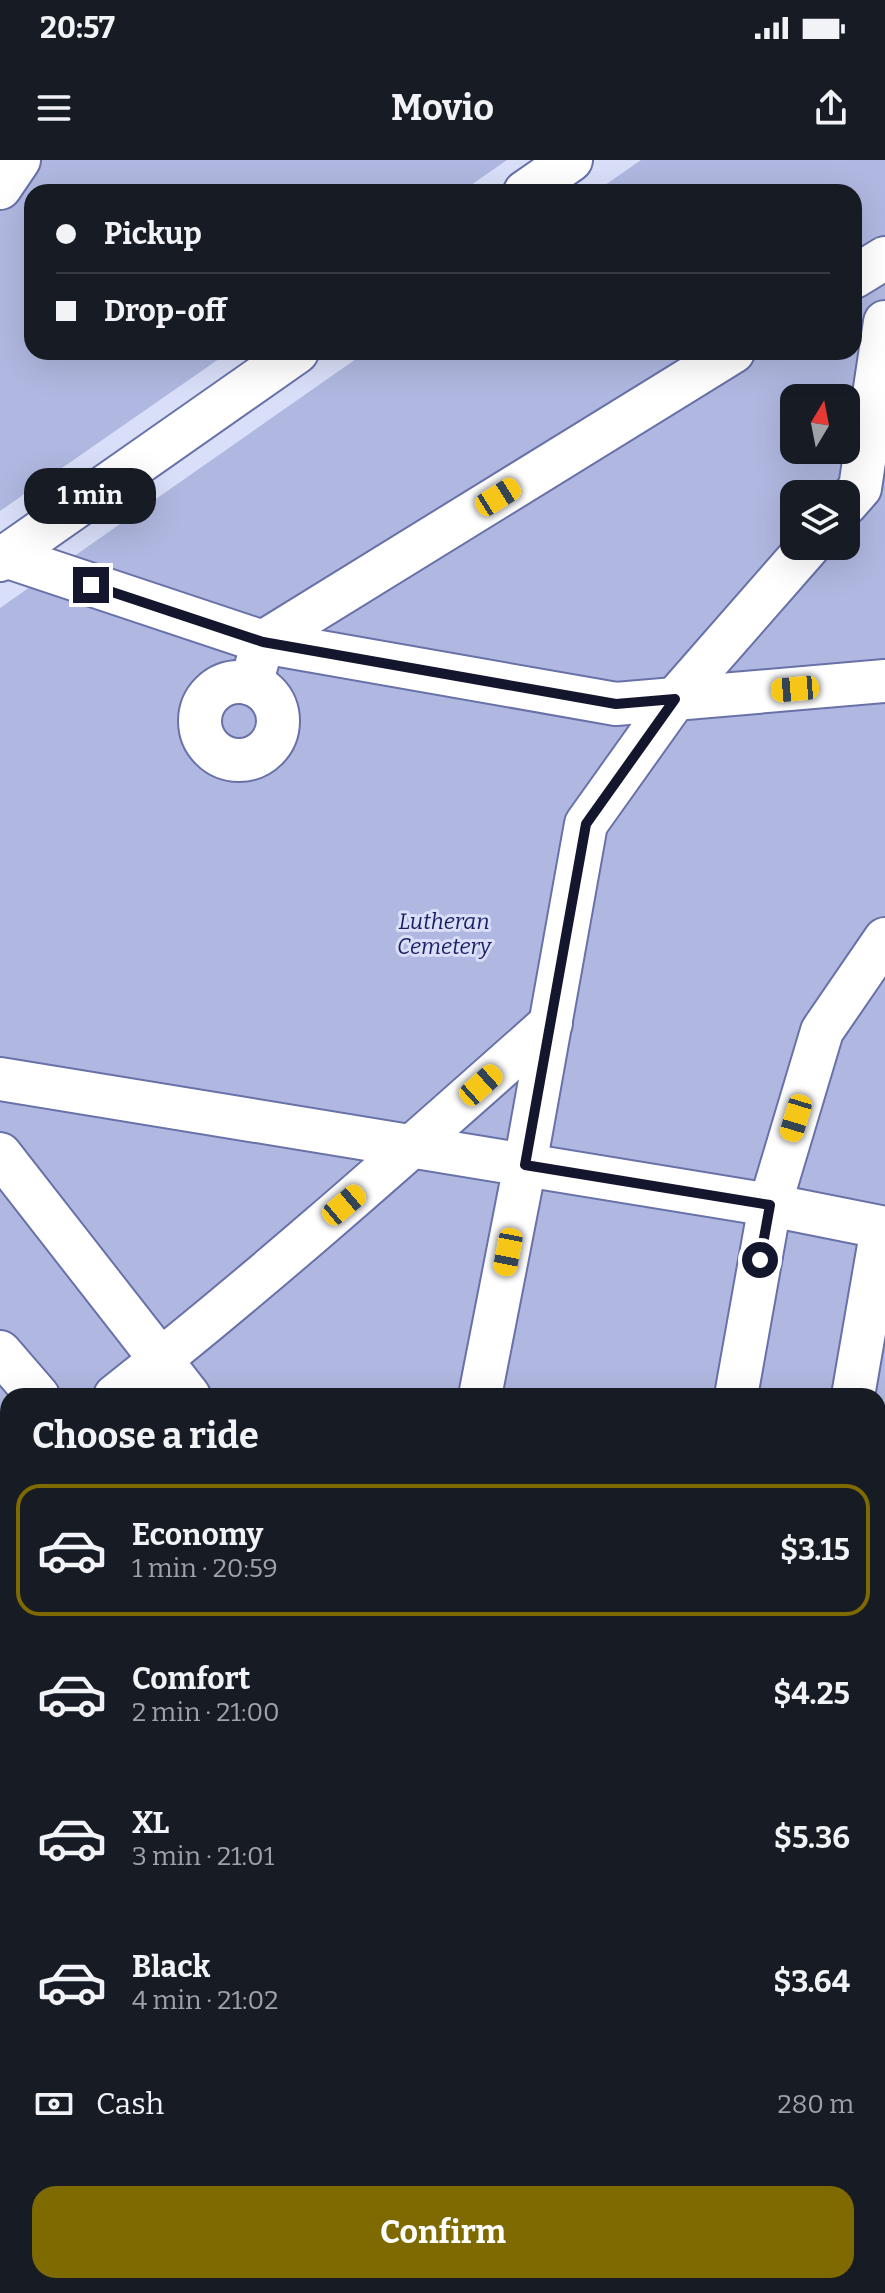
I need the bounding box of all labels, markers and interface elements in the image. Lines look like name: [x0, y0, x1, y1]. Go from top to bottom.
text: 20:57: [40, 10, 115, 46]
icon: menu: [32, 86, 76, 130]
text: Movio: [391, 86, 494, 130]
icon: share: [809, 86, 853, 130]
text: Pickup: [104, 216, 202, 252]
text: Drop-off: [104, 293, 226, 329]
north arrow: [780, 384, 860, 464]
map controls: [780, 384, 860, 560]
callout: 1 min: [25, 469, 157, 525]
car: [471, 474, 525, 520]
text: 1 min: [57, 480, 123, 511]
button: layers: [780, 480, 860, 560]
route end: [73, 567, 109, 603]
car: [770, 675, 820, 703]
park label: Lutheran Cemetery: [397, 908, 493, 960]
car: [455, 1060, 507, 1110]
car: [778, 1092, 814, 1144]
car: [318, 1180, 370, 1230]
car: [492, 1226, 524, 1278]
route start: [742, 1242, 778, 1278]
text: Choose a ride: [32, 1414, 259, 1458]
icon: car: [36, 1514, 108, 1586]
text: Economy: [132, 1517, 263, 1553]
text: $3.15: [780, 1532, 850, 1568]
text: 1 min · 20:59: [132, 1553, 278, 1584]
icon: car: [36, 1658, 108, 1730]
text: Comfort: [132, 1661, 250, 1697]
text: $4.25: [773, 1676, 850, 1712]
text: 2 min · 21:00: [132, 1697, 280, 1728]
icon: car: [36, 1802, 108, 1874]
text: XL: [132, 1805, 169, 1841]
text: $5.36: [774, 1820, 850, 1856]
text: 3 min · 21:01: [132, 1841, 274, 1872]
icon: car: [36, 1946, 108, 2018]
text: Black: [132, 1949, 210, 1985]
text: $3.64: [773, 1964, 850, 2000]
text: 4 min · 21:02: [132, 1985, 278, 2016]
icon: cash: [32, 2082, 76, 2126]
text: Cash: [96, 2086, 164, 2122]
text: 280 m: [778, 2089, 854, 2120]
button: Confirm: [32, 2186, 854, 2278]

